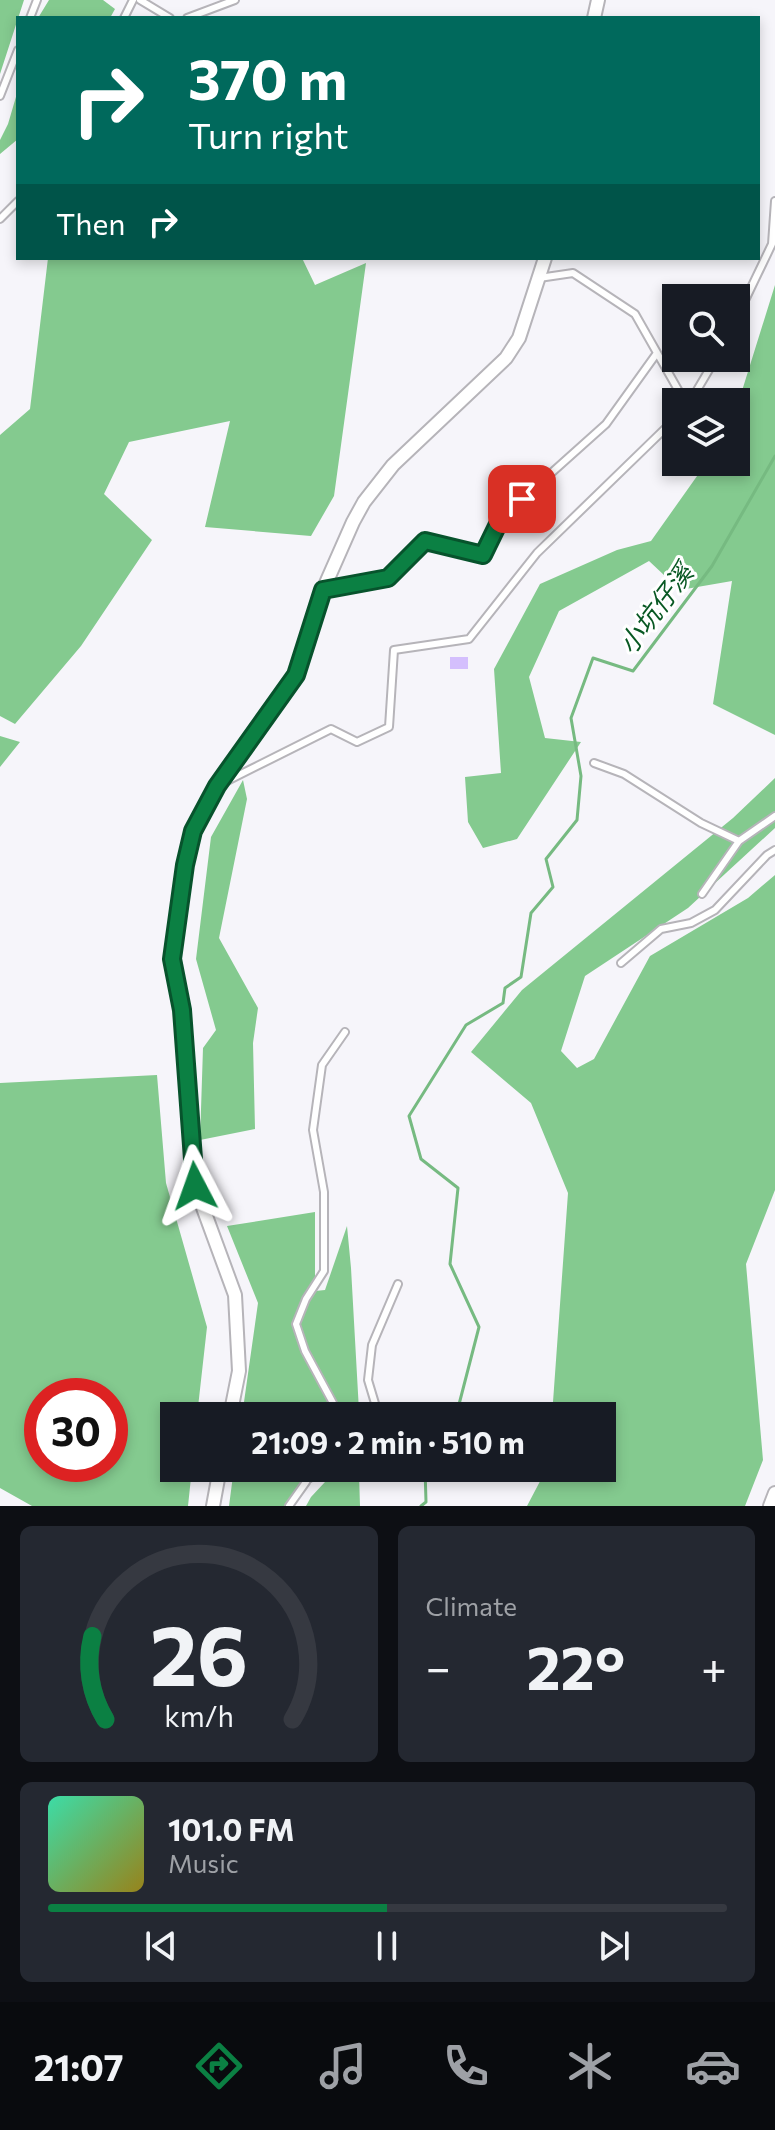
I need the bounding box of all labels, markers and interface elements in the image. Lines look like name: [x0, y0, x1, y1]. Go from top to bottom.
text: 370 m: [188, 43, 347, 112]
icon: right: [56, 48, 160, 152]
text: Turn right: [188, 112, 349, 156]
icon: right: [141, 200, 185, 244]
text: Then: [56, 204, 125, 241]
map controls: [662, 284, 750, 476]
button: search: [662, 284, 750, 372]
button: layers: [662, 388, 750, 476]
pin: [488, 465, 556, 533]
icon: arrive: [500, 477, 544, 521]
water label: 小坑仔溪: [611, 554, 701, 659]
position arrow: [153, 1144, 237, 1228]
speed limit sign: 30: [24, 1378, 128, 1482]
text: 21:09 · 2 min · 510 m: [251, 1423, 525, 1460]
text: Climate: [426, 1590, 517, 1621]
text: 26: [150, 1601, 248, 1703]
text: 22°: [526, 1629, 625, 1702]
text: −: [426, 1639, 451, 1693]
text: +: [701, 1639, 727, 1693]
text: km/h: [164, 1698, 234, 1733]
text: 101.0 FM: [168, 1810, 295, 1847]
text: Music: [168, 1847, 239, 1878]
icon: previous: [139, 1924, 183, 1968]
icon: pause: [365, 1924, 409, 1968]
icon: next: [592, 1924, 636, 1968]
icon: directions: [191, 2038, 247, 2094]
icon: music: [315, 2038, 371, 2094]
icon: phone: [438, 2038, 494, 2094]
icon: climate: [562, 2038, 618, 2094]
icon: car: [685, 2038, 741, 2094]
text: 21:07: [34, 2044, 123, 2088]

